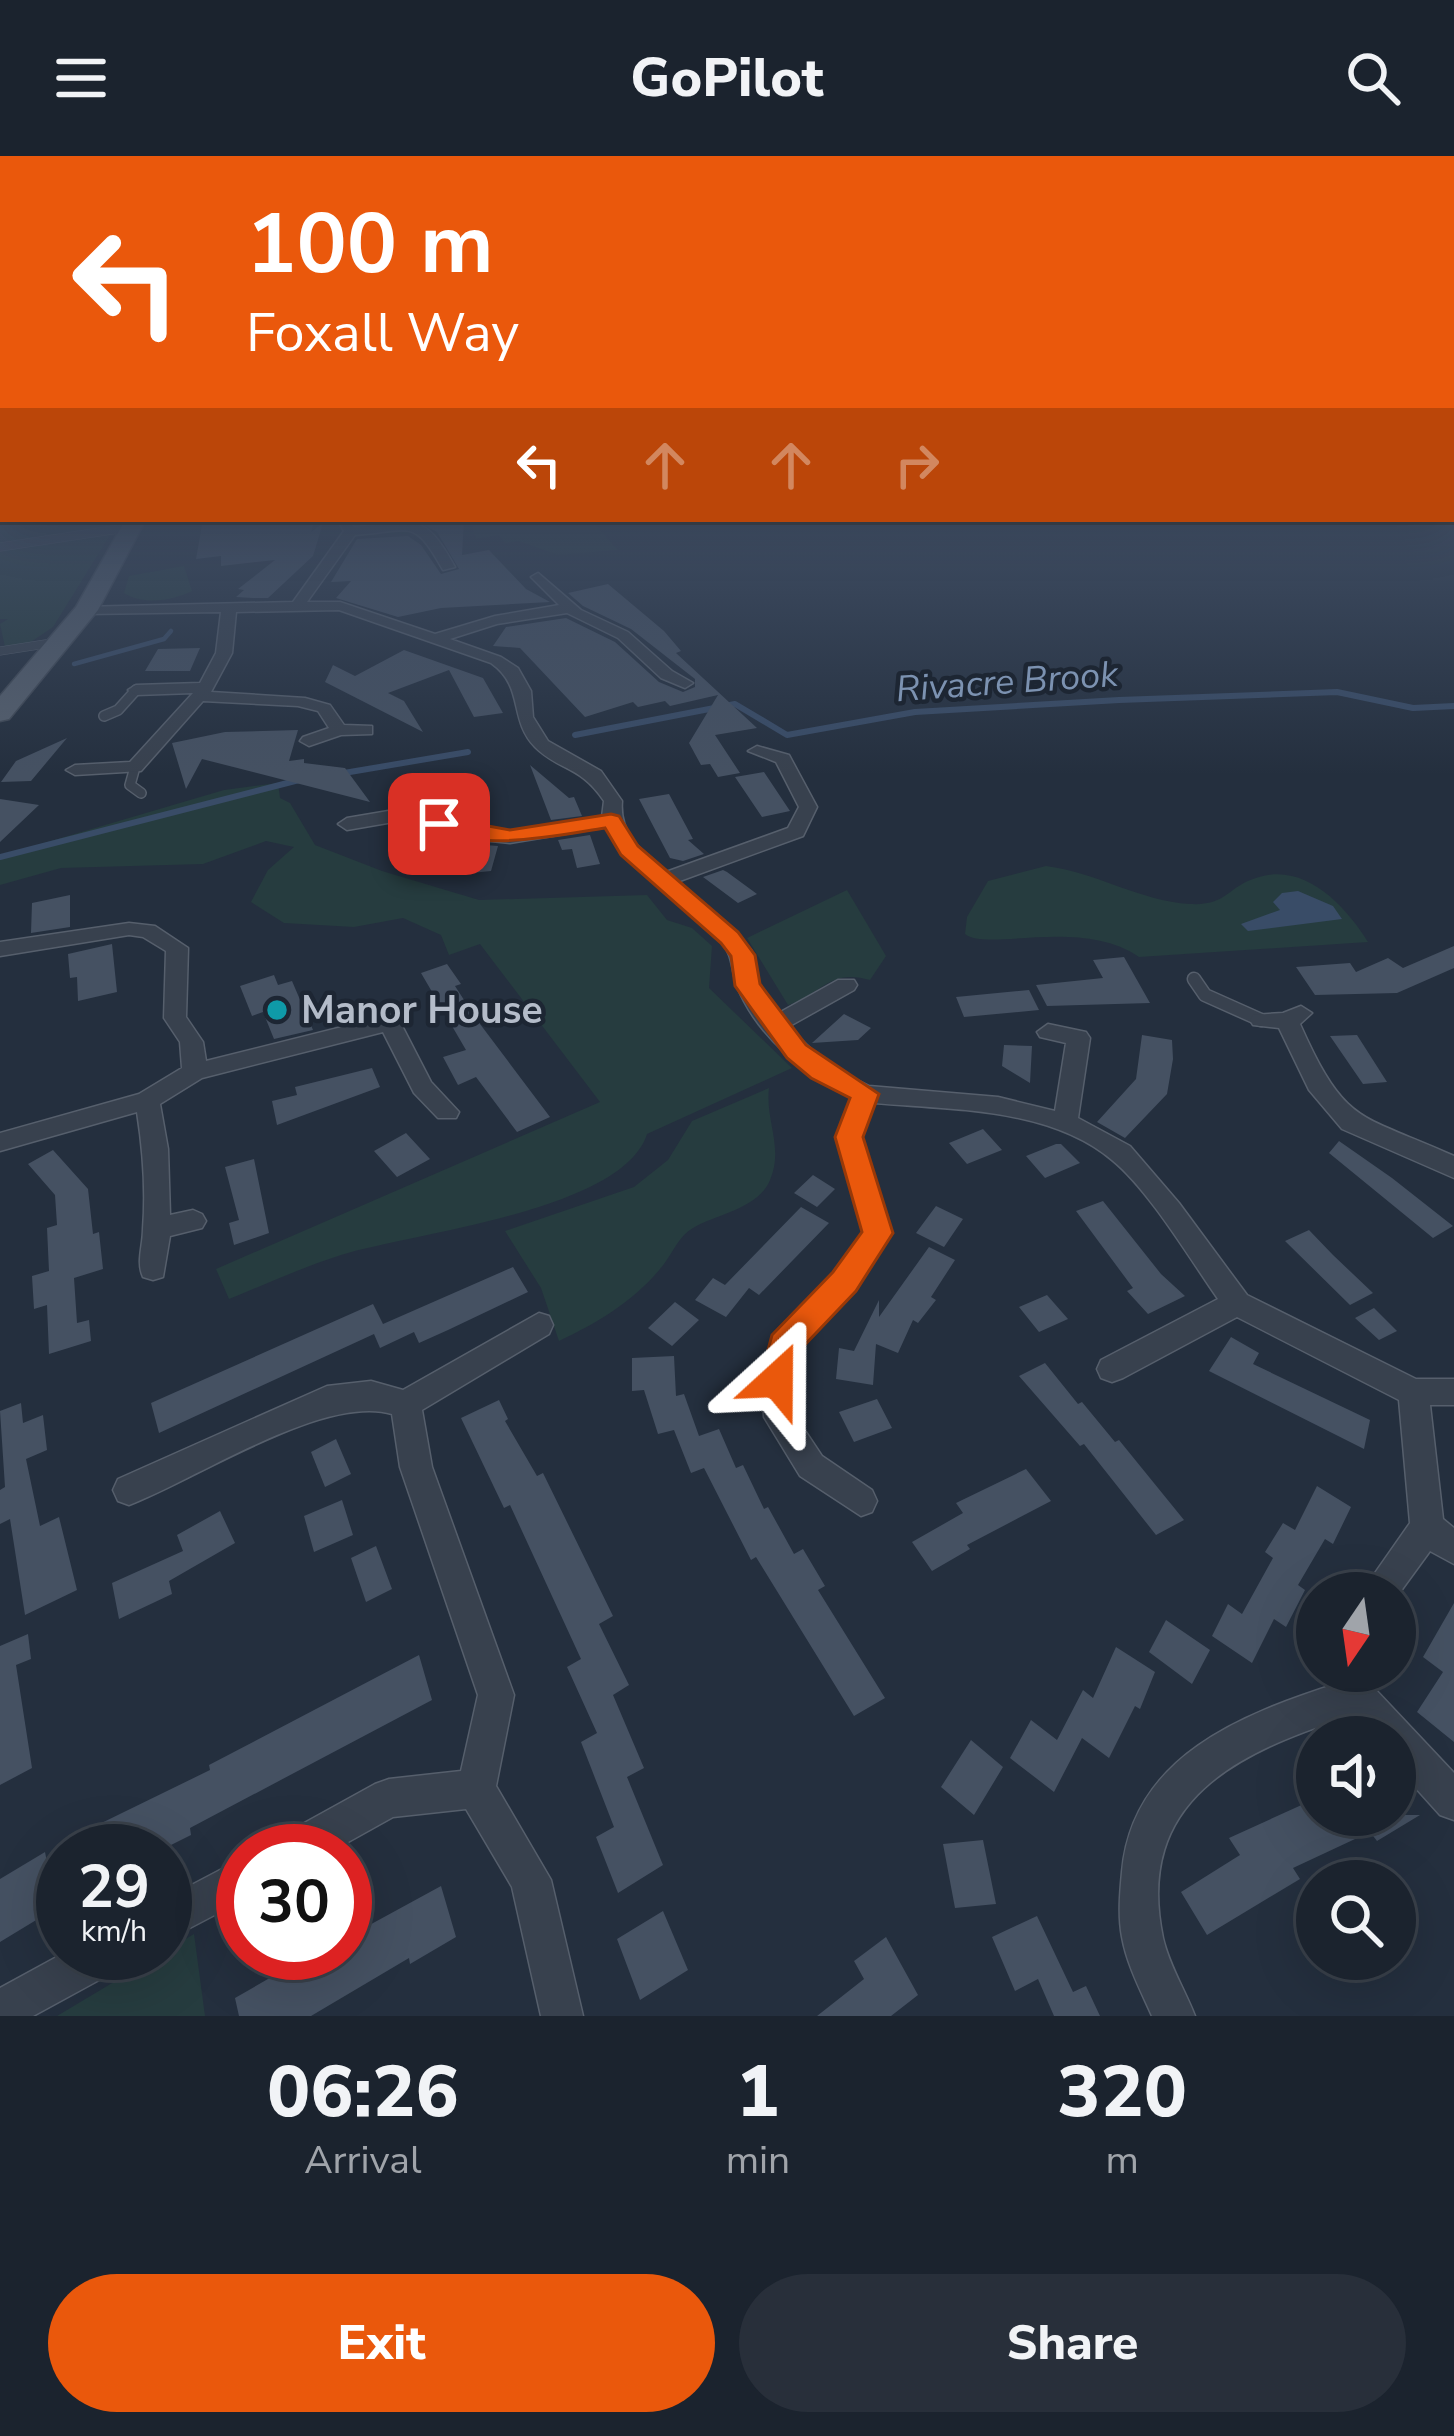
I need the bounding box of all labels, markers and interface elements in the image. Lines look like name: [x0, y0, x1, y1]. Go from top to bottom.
text: GoPilot: [630, 41, 824, 115]
icon: menu: [48, 45, 114, 111]
icon: search: [1340, 45, 1406, 111]
text: 100 m: [246, 187, 494, 302]
icon: left: [48, 204, 204, 360]
text: Foxall Way: [246, 296, 519, 370]
icon: left: [506, 432, 572, 498]
icon: ahead: [632, 432, 698, 498]
icon: ahead: [758, 432, 824, 498]
icon: right: [884, 432, 950, 498]
water label: Rivacre Brook: [894, 650, 1121, 714]
pin: [388, 773, 490, 875]
icon: arrive: [406, 791, 472, 857]
place label: Manor House: [301, 984, 543, 1037]
marker: Manor House: [264, 997, 290, 1023]
position arrow: [714, 1317, 840, 1443]
north arrow: [1296, 1572, 1416, 1692]
map controls: [1296, 1572, 1416, 1980]
button: sound: [1296, 1716, 1416, 1836]
speed limit sign: 30: [216, 1824, 372, 1980]
text: 29: [78, 1846, 150, 1928]
button: search: [1296, 1860, 1416, 1980]
text: km/h: [81, 1911, 147, 1952]
text: 06:26: [267, 2043, 459, 2141]
text: 1: [736, 2043, 780, 2141]
text: 320: [1057, 2043, 1187, 2141]
text: Arrival: [304, 2134, 421, 2187]
text: min: [726, 2134, 790, 2187]
text: m: [1105, 2134, 1139, 2187]
button: Exit: [48, 2274, 715, 2412]
button: Share: [739, 2274, 1406, 2412]

